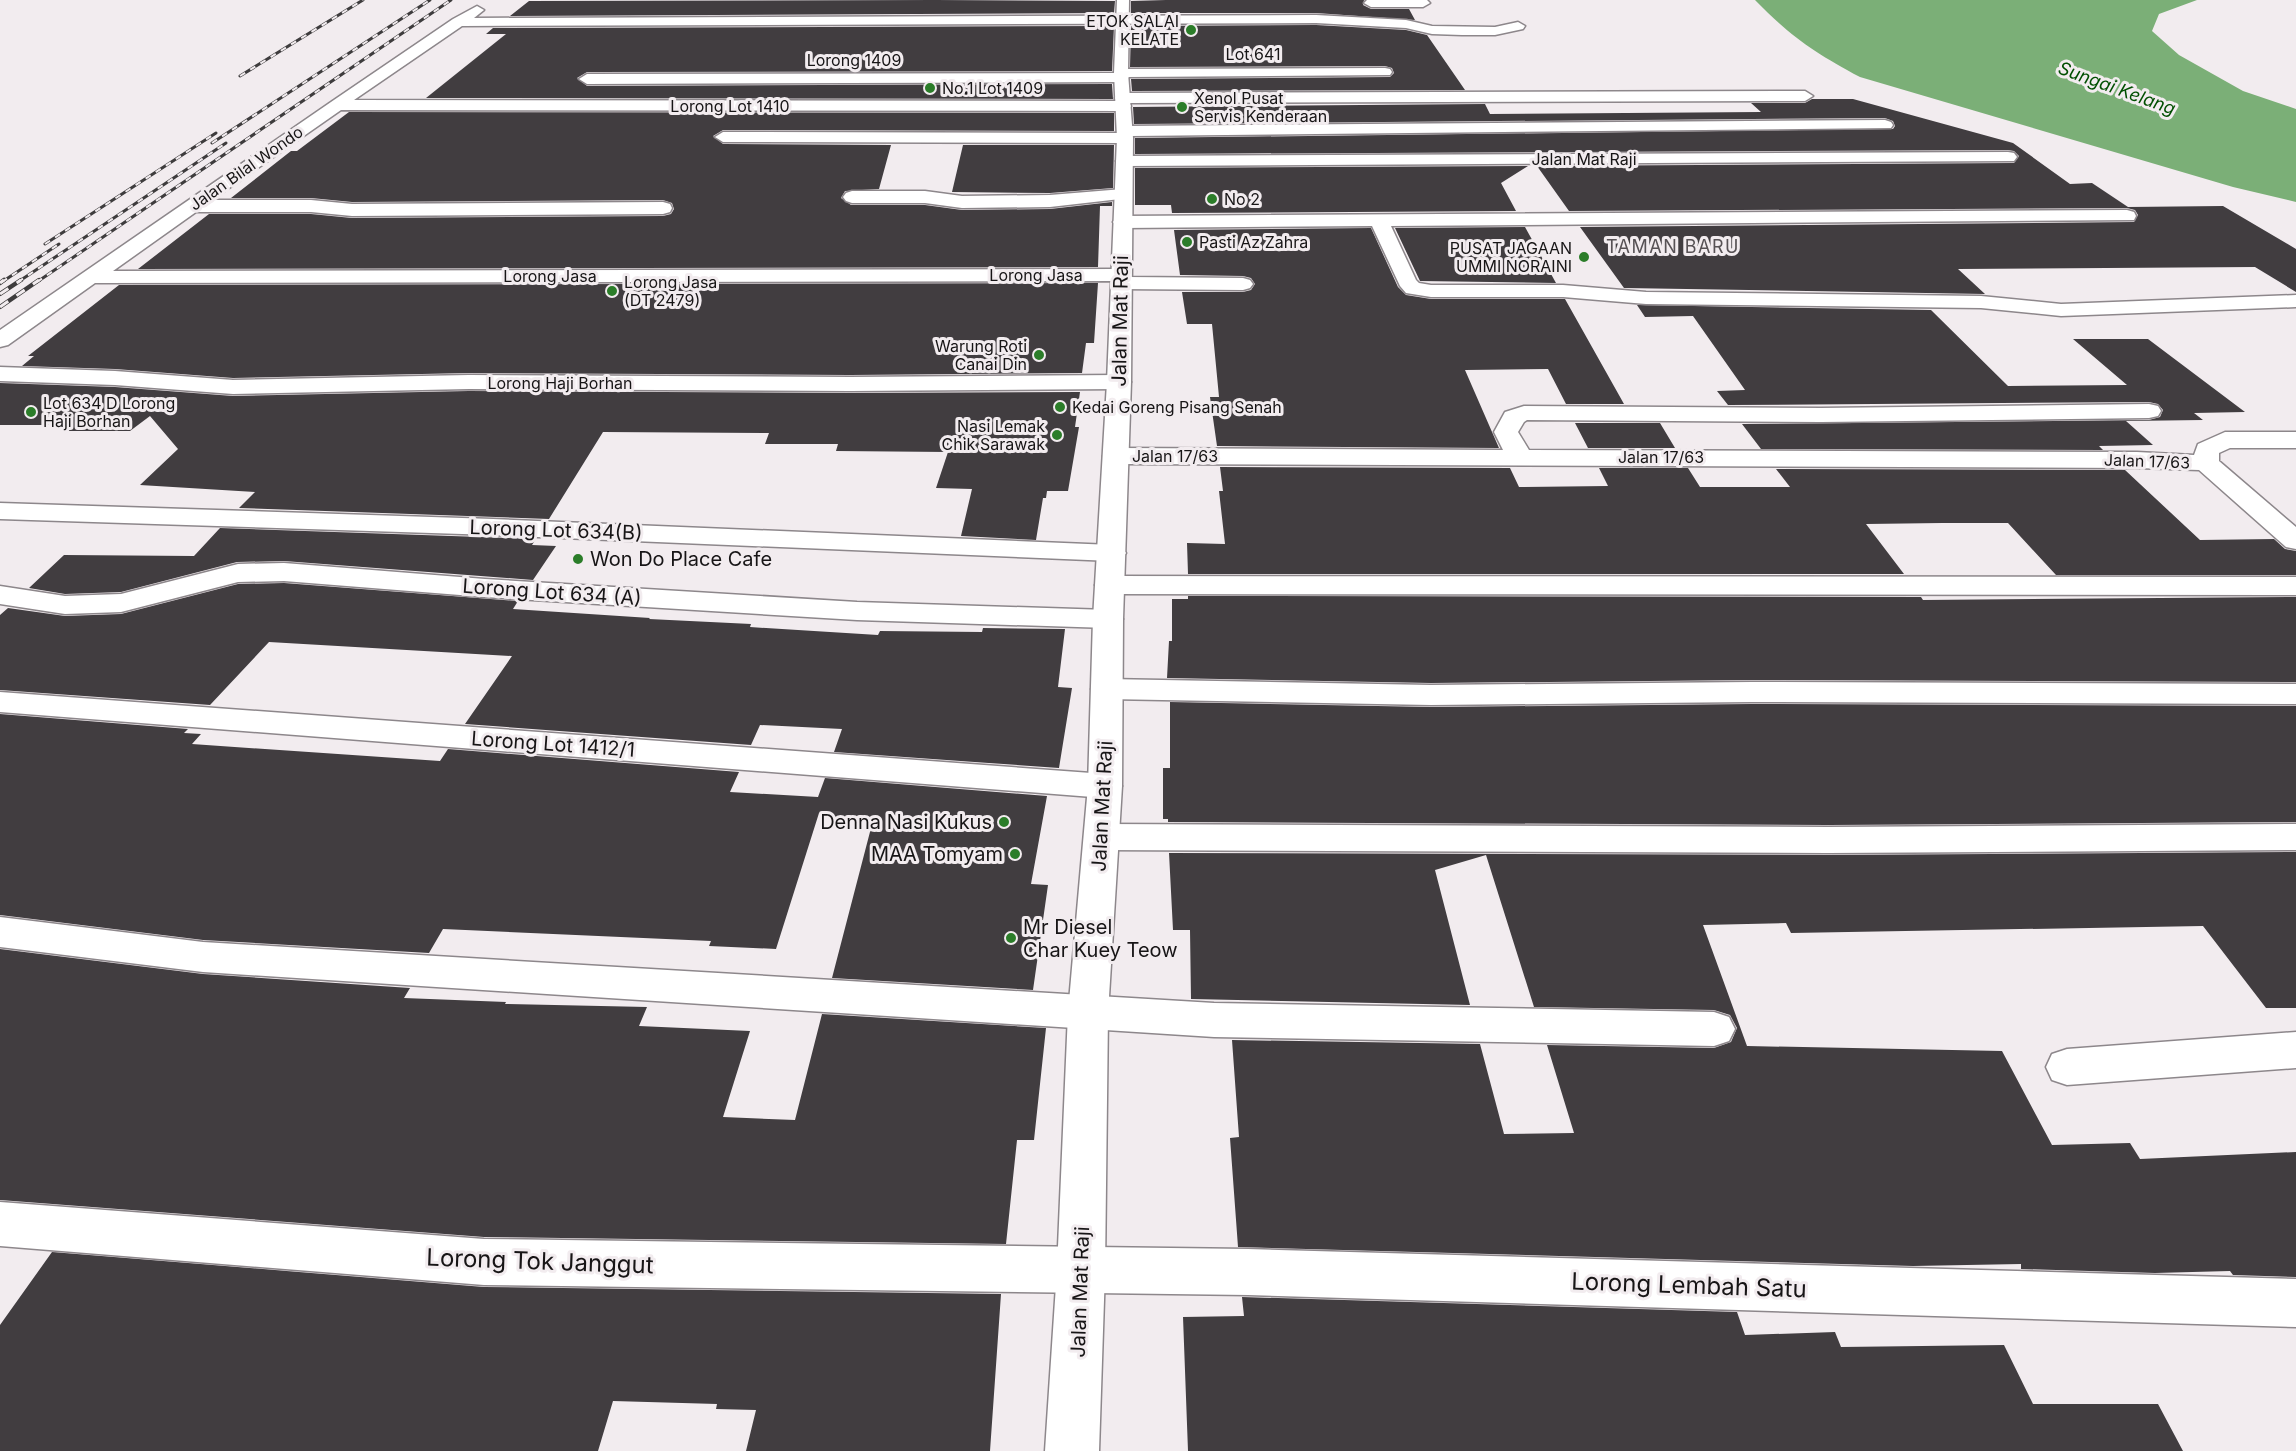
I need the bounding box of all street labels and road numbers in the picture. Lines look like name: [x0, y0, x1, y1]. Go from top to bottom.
street label: Lot 641: [1226, 44, 1280, 64]
street label: Lorong 1409: [807, 50, 901, 70]
street label: Lorong Lot 1410: [670, 96, 790, 116]
street label: Jalan Bilal Wondo: [185, 121, 307, 215]
street label: Jalan Mat Raji: [1531, 149, 1637, 169]
street label: Jalan Mat Raji: [1107, 255, 1133, 387]
street label: Lorong Jasa: [989, 265, 1083, 285]
street label: Lorong Jasa: [503, 266, 597, 286]
street label: Lorong Haji Borhan: [487, 373, 633, 393]
street label: Jalan 17/63: [1132, 446, 1218, 466]
street label: Jalan 17/63: [1618, 447, 1704, 467]
street label: Jalan 17/63: [2104, 450, 2190, 472]
street label: Lorong Lot 634(B): [469, 515, 643, 545]
street label: Lorong Lot 634 (A): [462, 574, 642, 610]
street label: Lorong Lot 1412/1: [470, 726, 636, 762]
street label: Jalan Mat Raji: [1087, 740, 1117, 872]
street label: Jalan Mat Raji: [1066, 1226, 1094, 1358]
street label: Lorong Tok Janggut: [426, 1243, 654, 1279]
street label: Lorong Lembah Satu: [1571, 1266, 1807, 1304]

